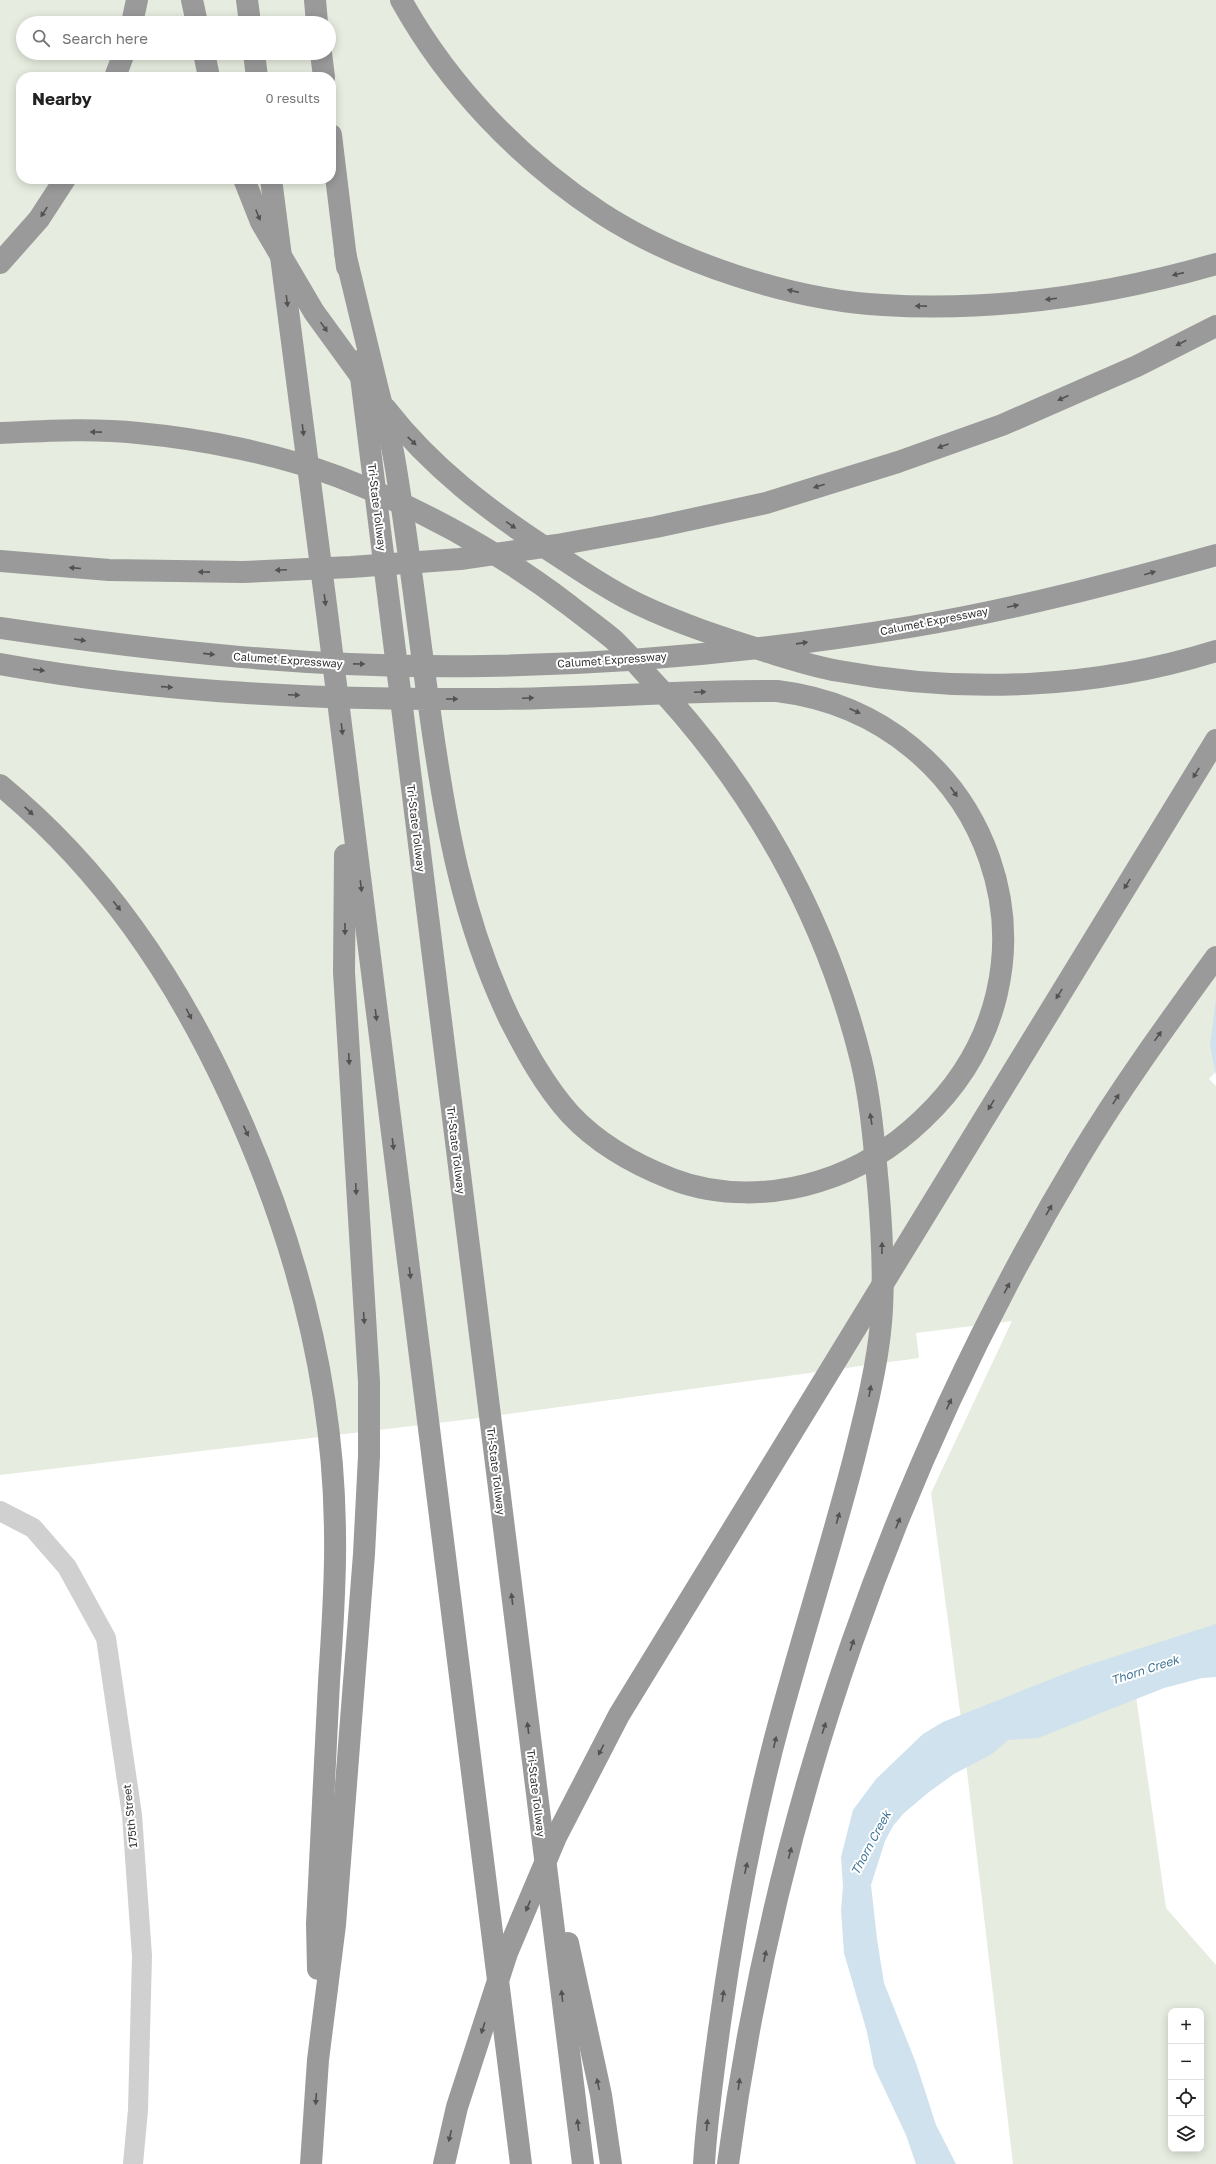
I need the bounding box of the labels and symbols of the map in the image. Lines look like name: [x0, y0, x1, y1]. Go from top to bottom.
one-way arrow: [40, 207, 48, 217]
one-way arrow: [255, 210, 261, 221]
one-way arrow: [1172, 272, 1185, 278]
one-way arrow: [786, 287, 799, 293]
one-way arrow: [283, 295, 290, 307]
one-way arrow: [1045, 295, 1057, 302]
one-way arrow: [915, 303, 927, 310]
one-way arrow: [320, 322, 328, 332]
one-way arrow: [1176, 340, 1187, 347]
one-way arrow: [1058, 395, 1069, 401]
one-way arrow: [300, 424, 306, 436]
one-way arrow: [90, 428, 102, 435]
one-way arrow: [407, 436, 417, 446]
one-way arrow: [936, 443, 948, 449]
street label: Tri-State Tollway: [366, 462, 389, 552]
one-way arrow: [813, 483, 825, 489]
one-way arrow: [506, 521, 516, 529]
one-way arrow: [69, 564, 81, 571]
one-way arrow: [275, 567, 287, 574]
one-way arrow: [197, 569, 210, 575]
one-way arrow: [1145, 570, 1157, 576]
one-way arrow: [322, 594, 329, 607]
one-way arrow: [1007, 603, 1019, 609]
street label: Calumet Expressway: [879, 604, 989, 637]
one-way arrow: [74, 637, 86, 643]
one-way arrow: [796, 640, 808, 646]
street label: Calumet Expressway: [233, 649, 343, 670]
street label: Calumet Expressway: [557, 649, 667, 670]
one-way arrow: [203, 651, 215, 657]
one-way arrow: [353, 661, 366, 667]
one-way arrow: [33, 667, 45, 673]
one-way arrow: [161, 683, 173, 690]
one-way arrow: [694, 689, 707, 695]
one-way arrow: [288, 692, 300, 699]
one-way arrow: [522, 695, 535, 701]
one-way arrow: [446, 696, 459, 702]
one-way arrow: [849, 708, 861, 714]
one-way arrow: [338, 723, 345, 736]
one-way arrow: [1192, 767, 1199, 779]
street label: Tri-State Tollway: [405, 783, 428, 873]
one-way arrow: [950, 787, 958, 798]
one-way arrow: [24, 806, 34, 815]
one-way arrow: [1124, 878, 1131, 890]
one-way arrow: [357, 880, 364, 892]
one-way arrow: [113, 901, 121, 912]
one-way arrow: [342, 923, 348, 936]
one-way arrow: [1055, 989, 1063, 999]
one-way arrow: [186, 1008, 193, 1020]
one-way arrow: [373, 1009, 379, 1021]
one-way arrow: [1154, 1031, 1163, 1042]
one-way arrow: [346, 1053, 353, 1065]
one-way arrow: [1112, 1093, 1120, 1104]
one-way arrow: [988, 1099, 995, 1111]
street label: Tri-State Tollway: [445, 1105, 468, 1195]
one-way arrow: [868, 1113, 874, 1125]
one-way arrow: [243, 1125, 249, 1137]
one-way arrow: [390, 1138, 396, 1150]
one-way arrow: [353, 1183, 360, 1195]
one-way arrow: [1046, 1204, 1052, 1216]
one-way arrow: [879, 1241, 885, 1254]
one-way arrow: [407, 1267, 413, 1279]
one-way arrow: [1004, 1282, 1010, 1293]
one-way arrow: [361, 1312, 368, 1324]
one-way arrow: [867, 1385, 873, 1398]
one-way arrow: [946, 1398, 952, 1410]
street label: Tri-State Tollway: [485, 1426, 508, 1516]
one-way arrow: [835, 1511, 841, 1523]
one-way arrow: [895, 1517, 901, 1529]
one-way arrow: [509, 1593, 515, 1605]
one-way arrow: [849, 1638, 855, 1650]
water label: Thorn Creek: [1109, 1651, 1182, 1688]
one-way arrow: [821, 1721, 827, 1733]
one-way arrow: [525, 1722, 531, 1734]
one-way arrow: [772, 1735, 778, 1748]
one-way arrow: [598, 1744, 604, 1756]
street label: Tri-State Tollway: [525, 1748, 548, 1838]
street label: 175th Street: [120, 1784, 139, 1849]
water label: Thorn Creek: [847, 1807, 894, 1877]
one-way arrow: [787, 1847, 793, 1859]
one-way arrow: [743, 1862, 749, 1874]
one-way arrow: [524, 1900, 530, 1912]
one-way arrow: [762, 1950, 768, 1963]
one-way arrow: [558, 1990, 565, 2002]
one-way arrow: [720, 1990, 726, 2002]
one-way arrow: [480, 2022, 486, 2034]
one-way arrow: [595, 2078, 601, 2090]
one-way arrow: [736, 2078, 742, 2090]
one-way arrow: [312, 2093, 319, 2105]
one-way arrow: [575, 2119, 581, 2131]
one-way arrow: [704, 2119, 710, 2131]
one-way arrow: [447, 2129, 453, 2142]

